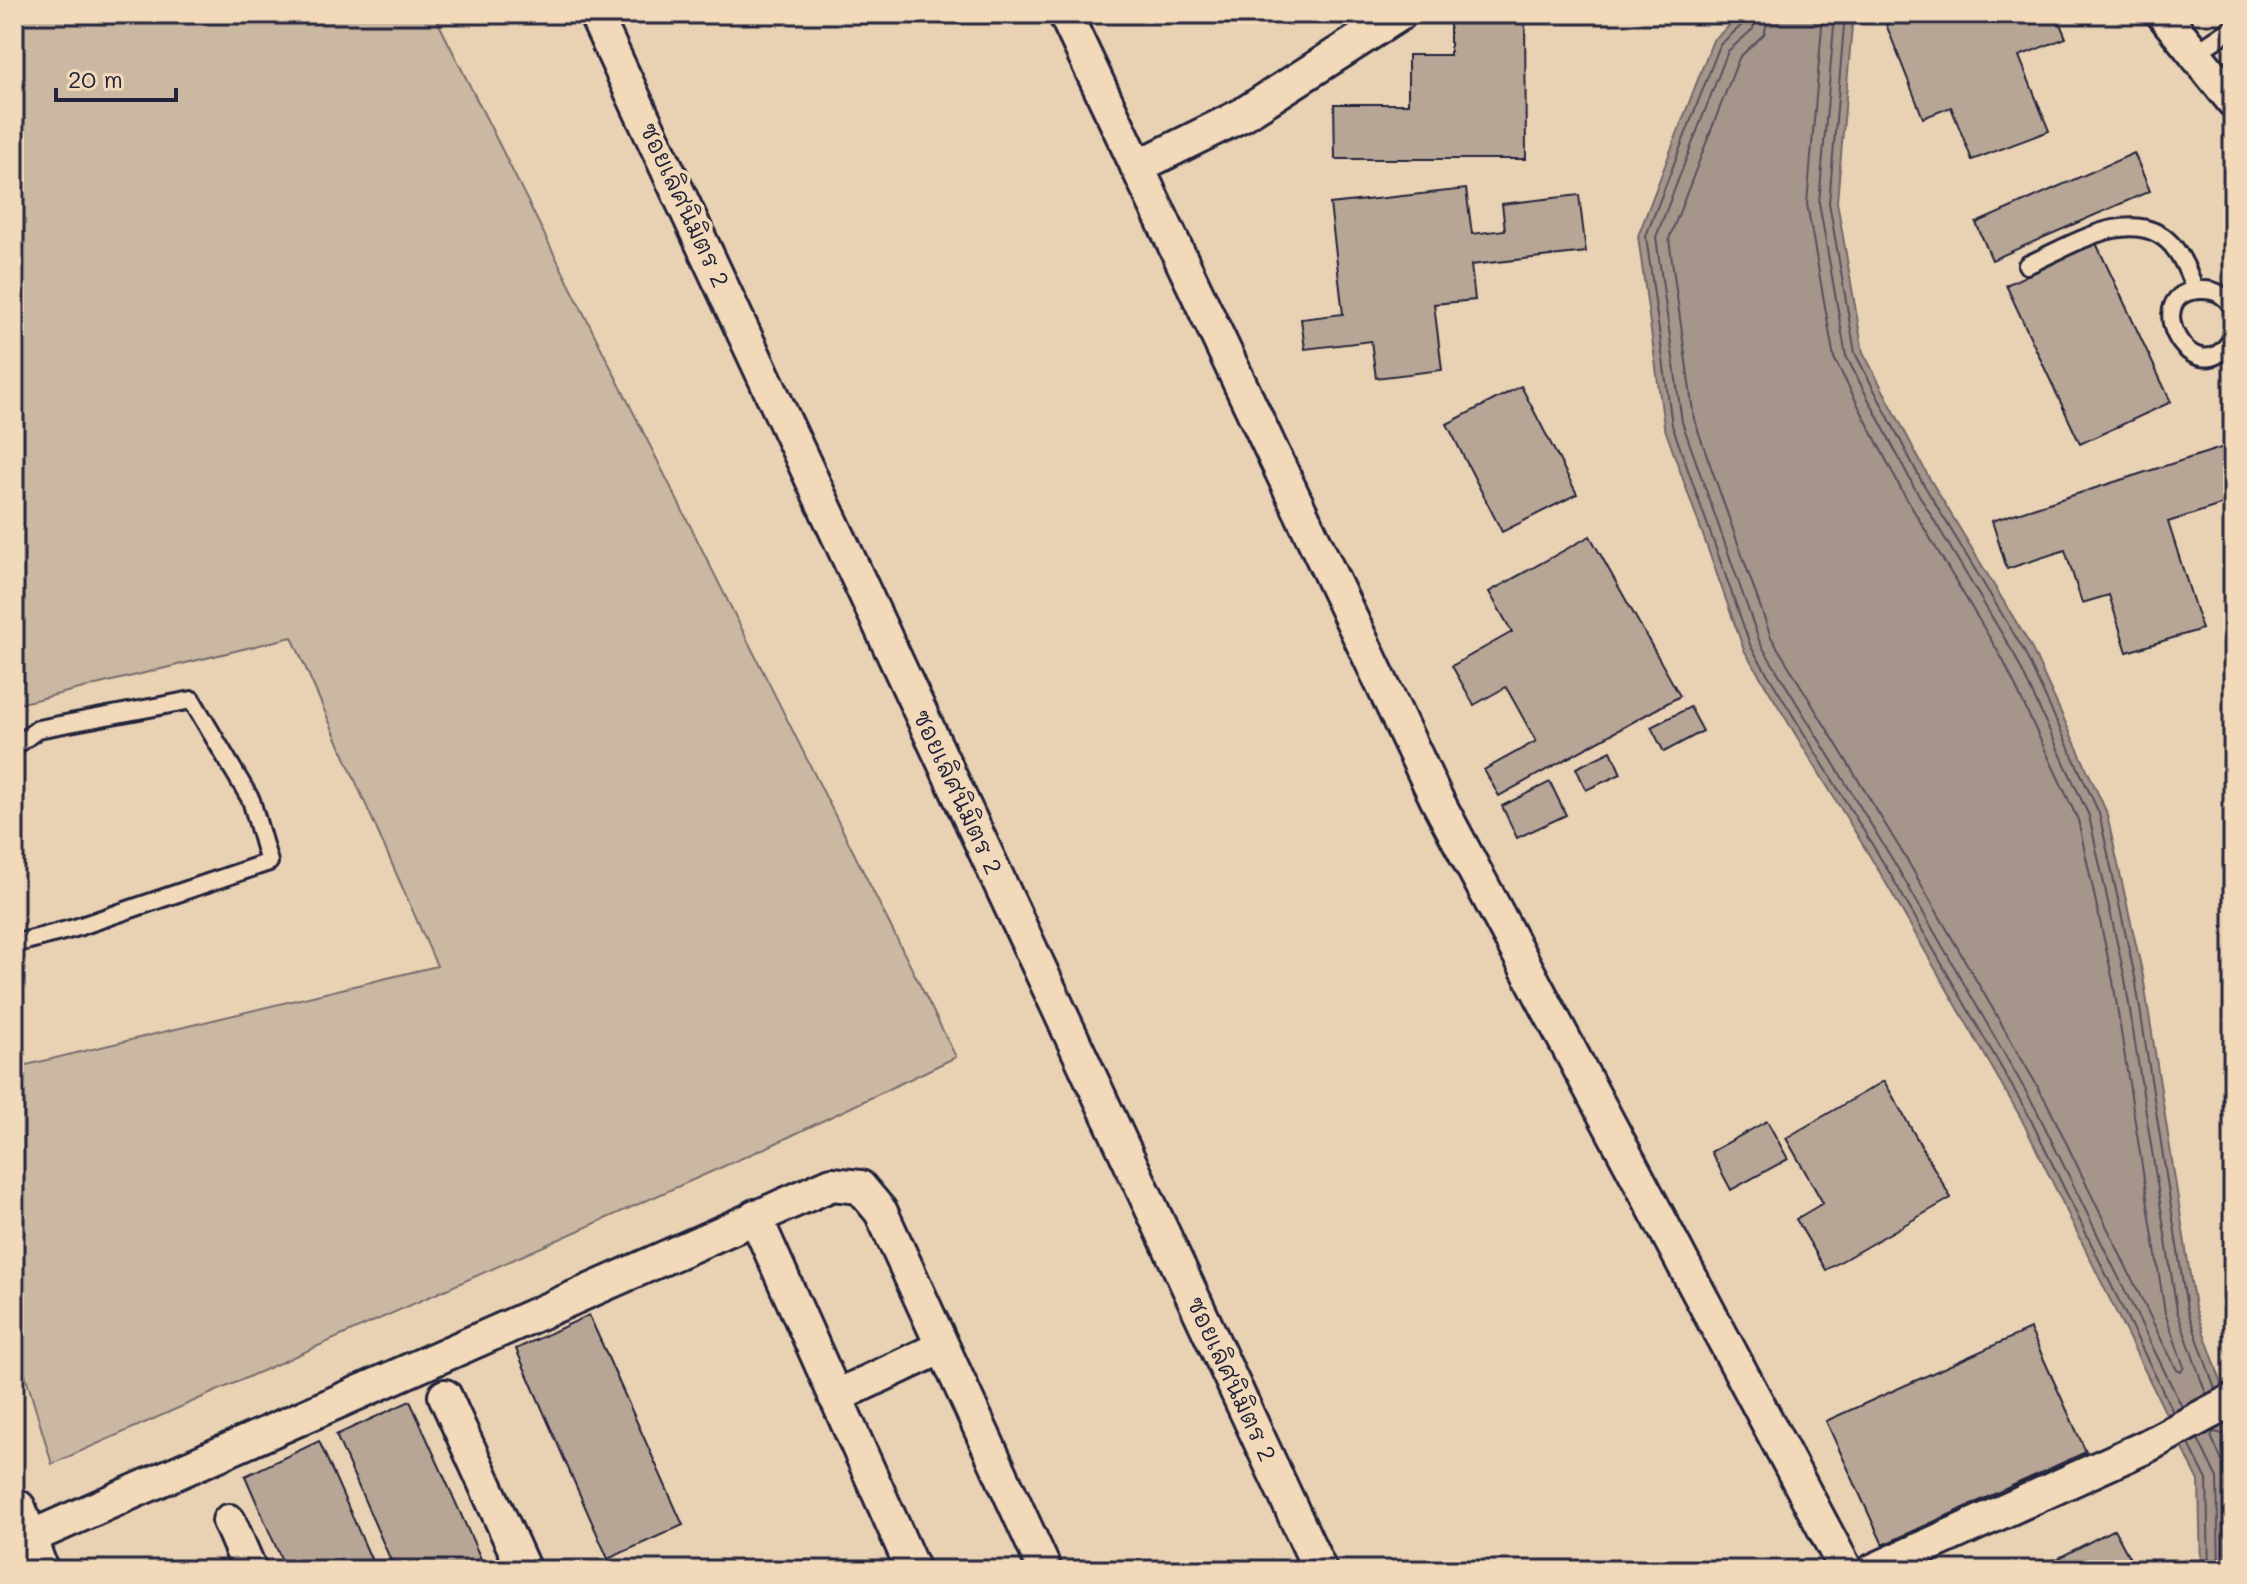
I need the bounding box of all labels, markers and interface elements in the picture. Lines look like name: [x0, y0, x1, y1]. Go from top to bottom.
scale bar: [56, 52, 176, 102]
text: 20 m: [68, 63, 123, 94]
street label: ซอยเลิศนิมิตร 2: [634, 117, 737, 292]
street label: ซอยเลิศนิมิตร 2: [907, 704, 1010, 879]
street label: ซอยเลิศนิมิตร 2: [1181, 1291, 1284, 1466]

